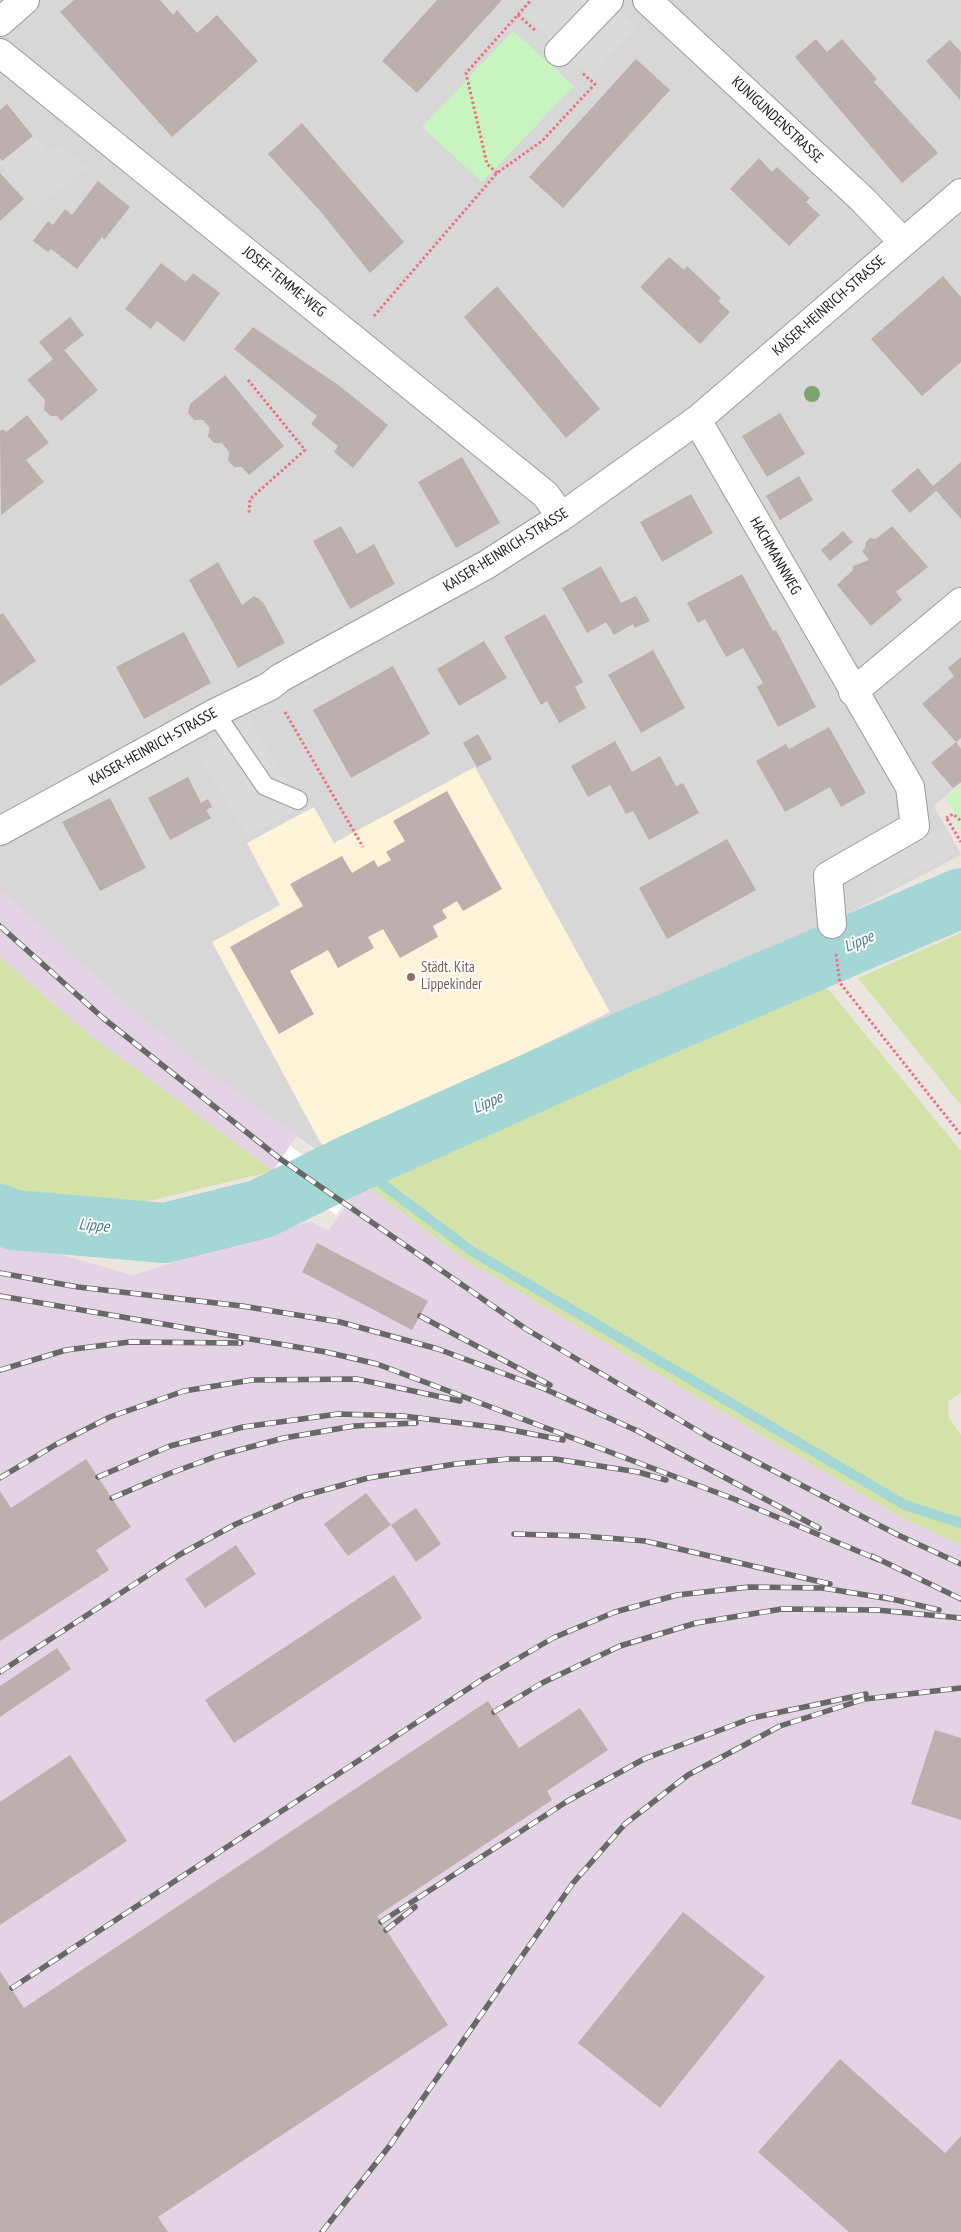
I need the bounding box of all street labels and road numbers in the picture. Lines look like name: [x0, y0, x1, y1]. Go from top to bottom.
street label: KUNIGUNDENSTRASSE: [727, 73, 827, 167]
street label: JOSEF-TEMME-WEG: [239, 243, 329, 321]
street label: KAISER-HEINRICH-STRASSE: [769, 252, 889, 360]
street label: KAISER-HEINRICH-STRASSE: [440, 504, 572, 596]
street label: HACHMANNWEG: [746, 514, 804, 598]
street label: KAISER-HEINRICH-STRASSE: [86, 704, 220, 790]

